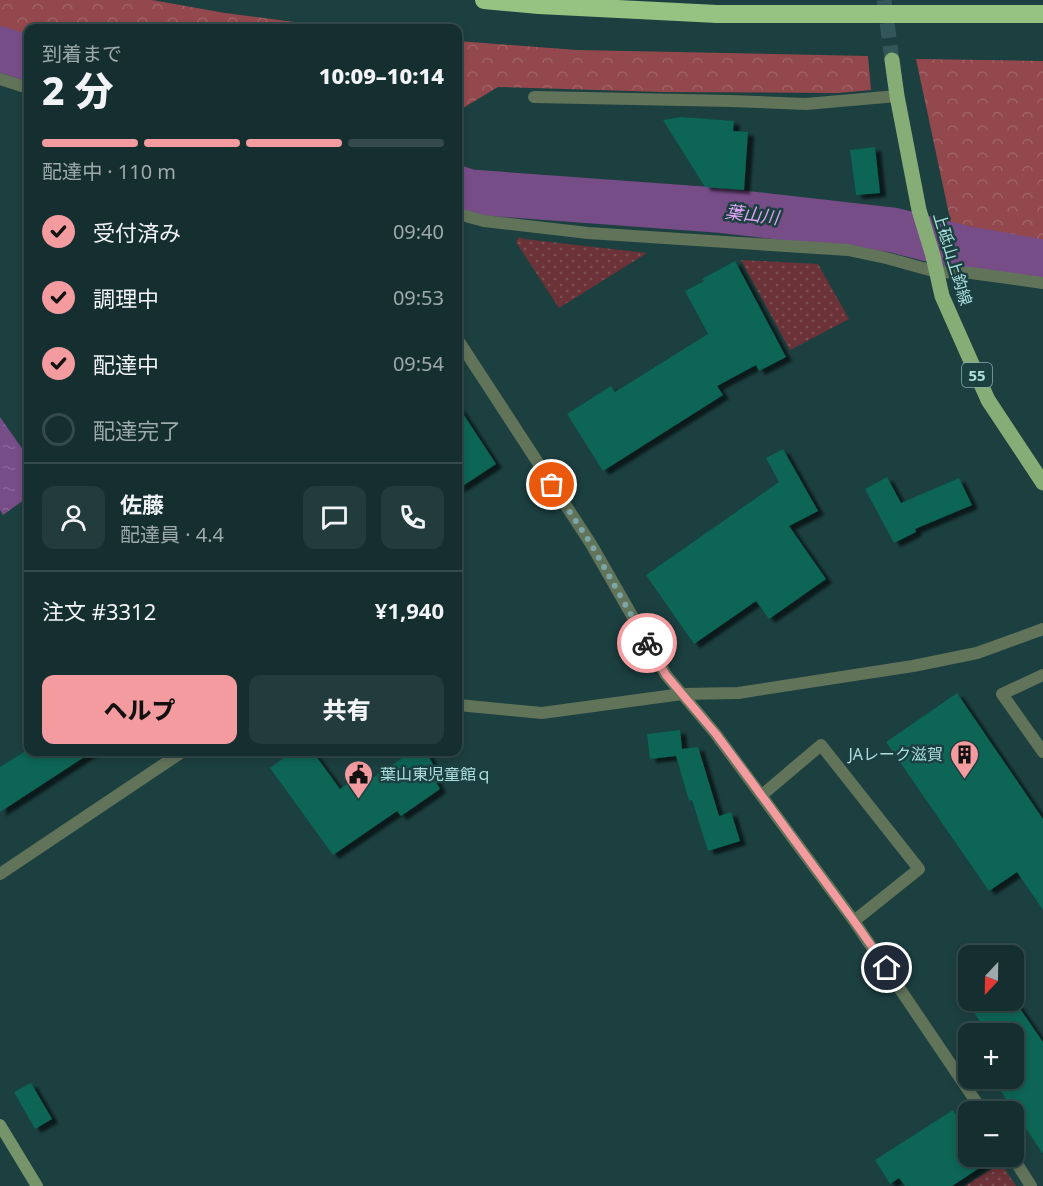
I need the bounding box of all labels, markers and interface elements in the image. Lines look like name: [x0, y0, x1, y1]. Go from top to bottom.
text: 到着まで: [42, 40, 122, 67]
text: 10:09–10:14: [319, 60, 444, 90]
text: 2 分: [42, 63, 114, 116]
text: 配達中 · 110 m: [42, 158, 176, 185]
water label: 葉山川: [724, 199, 782, 229]
street label: 上砥山上鈎線: [928, 210, 978, 308]
icon: check: [42, 215, 75, 248]
text: 受付済み: [93, 217, 181, 247]
text: 09:40: [393, 218, 444, 245]
icon: check: [42, 281, 75, 314]
text: 調理中: [93, 283, 159, 313]
text: 09:53: [393, 284, 444, 311]
icon: check: [42, 347, 75, 380]
text: 配達中: [93, 349, 159, 379]
text: 09:54: [393, 350, 444, 377]
road number: 55: [962, 363, 992, 387]
text: 配達完了: [93, 415, 181, 445]
pin: [526, 459, 577, 510]
icon: bag: [535, 468, 568, 501]
button: person: [42, 486, 105, 549]
button: chat: [303, 486, 366, 549]
button: phone: [381, 486, 444, 549]
text: 佐藤: [120, 489, 164, 519]
text: 配達員 · 4.4: [120, 521, 224, 548]
text: ¥1,940: [375, 595, 444, 625]
text: 注文 #3312: [42, 596, 156, 626]
courier: [617, 613, 677, 673]
icon: bike: [631, 627, 664, 660]
button: ヘルプ: [42, 675, 237, 744]
button: 共有: [249, 675, 444, 744]
building icon: JAレーク滋賀: [948, 738, 980, 780]
place label: JAレーク滋賀: [846, 743, 943, 765]
public building icon: 葉山東児童館ｑ: [343, 758, 375, 800]
place label: 葉山東児童館ｑ: [380, 763, 492, 785]
pin: [861, 942, 912, 993]
north arrow: [958, 945, 1024, 1011]
map controls: [958, 945, 1024, 1167]
icon: home: [870, 951, 903, 984]
button: +: [958, 1023, 1024, 1089]
button: −: [958, 1101, 1024, 1167]

